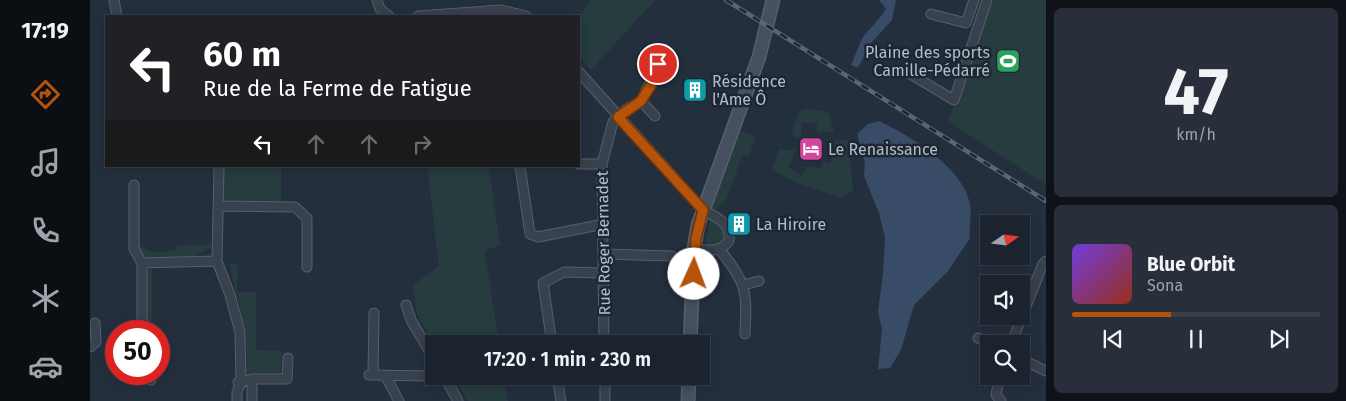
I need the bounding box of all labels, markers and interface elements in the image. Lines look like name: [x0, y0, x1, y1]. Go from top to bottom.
text: 17:19: [21, 17, 69, 44]
text: 60 m: [203, 33, 281, 75]
icon: left: [120, 35, 185, 100]
pin: [637, 43, 679, 85]
place label: Plaine des sports Camille-Pédarré: [865, 43, 990, 80]
sports icon: Plaine des sports Camille-Pédarré: [995, 48, 1021, 74]
icon: arrive: [644, 50, 672, 78]
text: 47: [1163, 53, 1229, 131]
place label: Résidence l'Ame Ô: [712, 72, 786, 109]
text: Rue de la Ferme de Fatigue: [203, 75, 472, 102]
icon: directions: [28, 77, 63, 112]
building icon: Résidence l'Ame Ô: [682, 77, 708, 103]
text: km/h: [1176, 125, 1216, 144]
icon: left: [249, 130, 277, 158]
icon: ahead: [302, 130, 330, 158]
icon: ahead: [355, 130, 383, 158]
icon: right: [408, 130, 436, 158]
hotel icon: Le Renaissance: [798, 136, 824, 162]
place label: Le Renaissance: [828, 140, 938, 159]
icon: music: [28, 145, 63, 180]
street label: Rue Roger Bernadet: [593, 170, 614, 316]
building icon: La Hiroire: [726, 211, 752, 237]
icon: phone: [28, 213, 63, 248]
place label: La Hiroire: [756, 215, 826, 234]
north arrow: [980, 215, 1030, 265]
map controls: [980, 215, 1030, 385]
position arrow: [667, 247, 719, 299]
text: Blue Orbit: [1147, 253, 1235, 276]
button: sound: [980, 275, 1030, 325]
text: Sona: [1147, 276, 1183, 295]
icon: climate: [28, 281, 63, 316]
speed limit sign: 50: [105, 320, 170, 385]
icon: previous: [1099, 325, 1127, 353]
icon: pause: [1182, 325, 1210, 353]
icon: next: [1265, 325, 1293, 353]
button: search: [980, 335, 1030, 385]
text: 17:20 · 1 min · 230 m: [484, 348, 651, 371]
icon: car: [28, 349, 63, 384]

